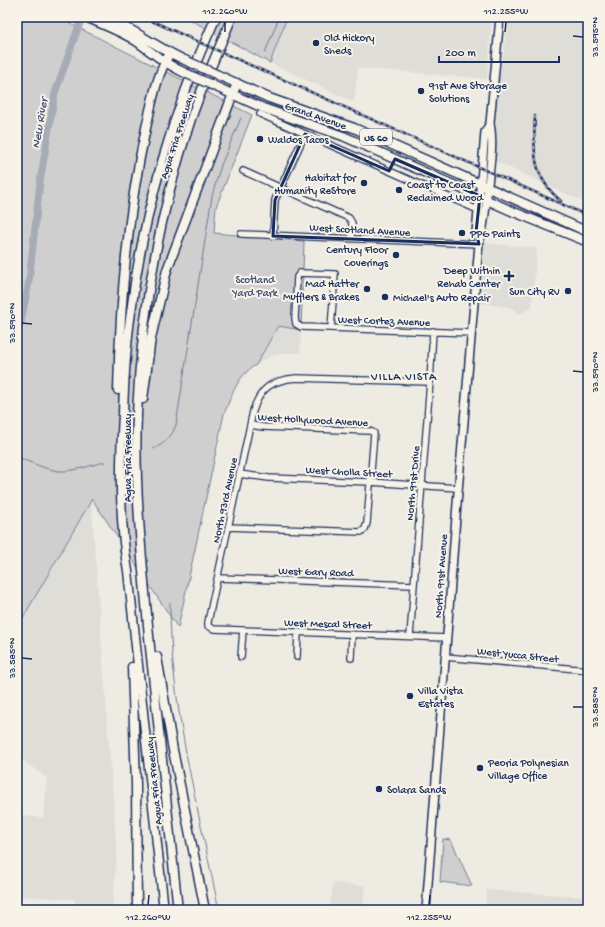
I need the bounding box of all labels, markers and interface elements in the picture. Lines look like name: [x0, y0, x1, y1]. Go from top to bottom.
text: 112.260°W: [202, 6, 248, 18]
text: 112.255°W: [483, 6, 529, 18]
text: 33.595°N: [590, 16, 602, 58]
place label: Old Hickory Sheds: [324, 33, 375, 58]
marker: Old Hickory Sheds: [311, 38, 321, 48]
scale bar: [439, 38, 559, 64]
text: 200 m: [445, 47, 476, 61]
place label: 91st Ave Storage Solutions: [428, 81, 507, 106]
marker: 91st Ave Storage Solutions: [416, 86, 426, 96]
street label: Agua Fria Freeway: [159, 92, 197, 180]
water label: New River: [30, 94, 53, 150]
street label: Grand Avenue: [283, 101, 348, 133]
road number: US 60: [360, 129, 392, 145]
marker: Waldos Tacos: [255, 134, 265, 144]
place label: Waldos Tacos: [268, 135, 329, 147]
place label: Habitat for Humanity ReStore: [274, 172, 357, 198]
marker: Habitat for Humanity ReStore: [359, 178, 369, 188]
place label: Coast to Coast Reclaimed Wood: [407, 180, 484, 205]
marker: Coast to Coast Reclaimed Wood: [394, 185, 404, 195]
street label: West Scotland Avenue: [309, 222, 411, 240]
marker: PPG Paints: [457, 228, 467, 238]
place label: PPG Paints: [469, 229, 521, 241]
place label: Century Floor Coverings: [326, 245, 389, 270]
marker: Century Floor Coverings: [391, 250, 401, 260]
place label: Deep Within Rehab Center: [437, 266, 501, 291]
marker: Deep Within Rehab Center: [503, 270, 515, 282]
park label: Scotland Yard Park: [231, 275, 279, 300]
place label: Mad Hatter Mufflers & Brakes: [283, 279, 360, 304]
marker: Mad Hatter Mufflers & Brakes: [362, 284, 372, 294]
marker: Sun City RV: [563, 286, 573, 296]
place label: Sun City RV: [509, 287, 560, 299]
marker: Michael's Auto Repair: [380, 292, 390, 302]
place label: Michael's Auto Repair: [393, 293, 491, 305]
text: 33.590°N: [7, 302, 19, 344]
street label: West Cortez Avenue: [338, 314, 431, 330]
text: 33.590°N: [590, 351, 602, 393]
district label: VILLA VISTA: [370, 371, 437, 385]
street label: West Hollywood Avenue: [257, 412, 369, 430]
street label: Agua Fria Freeway: [123, 413, 135, 502]
street label: North 91st Drive: [405, 445, 423, 521]
street label: North 93rd Avenue: [211, 456, 241, 544]
street label: West Cholla Street: [305, 465, 394, 481]
street label: North 91st Avenue: [433, 534, 451, 618]
street label: West Gary Road: [278, 566, 355, 580]
street label: West Mescal Street: [284, 617, 373, 633]
text: 33.585°N: [7, 637, 19, 679]
street label: West Yucca Street: [476, 646, 561, 666]
place label: Villa Vista Estates: [417, 686, 464, 711]
text: 33.585°N: [590, 686, 602, 728]
marker: Villa Vista Estates: [405, 691, 415, 701]
street label: Agua Fria Freeway: [144, 736, 166, 825]
place label: Peoria Polynesian Village Office: [487, 758, 570, 783]
marker: Peoria Polynesian Village Office: [475, 763, 485, 773]
marker: Solara Sands: [374, 784, 384, 794]
place label: Solara Sands: [387, 785, 447, 797]
text: 112.260°W: [125, 912, 171, 924]
text: 112.255°W: [406, 912, 452, 924]

